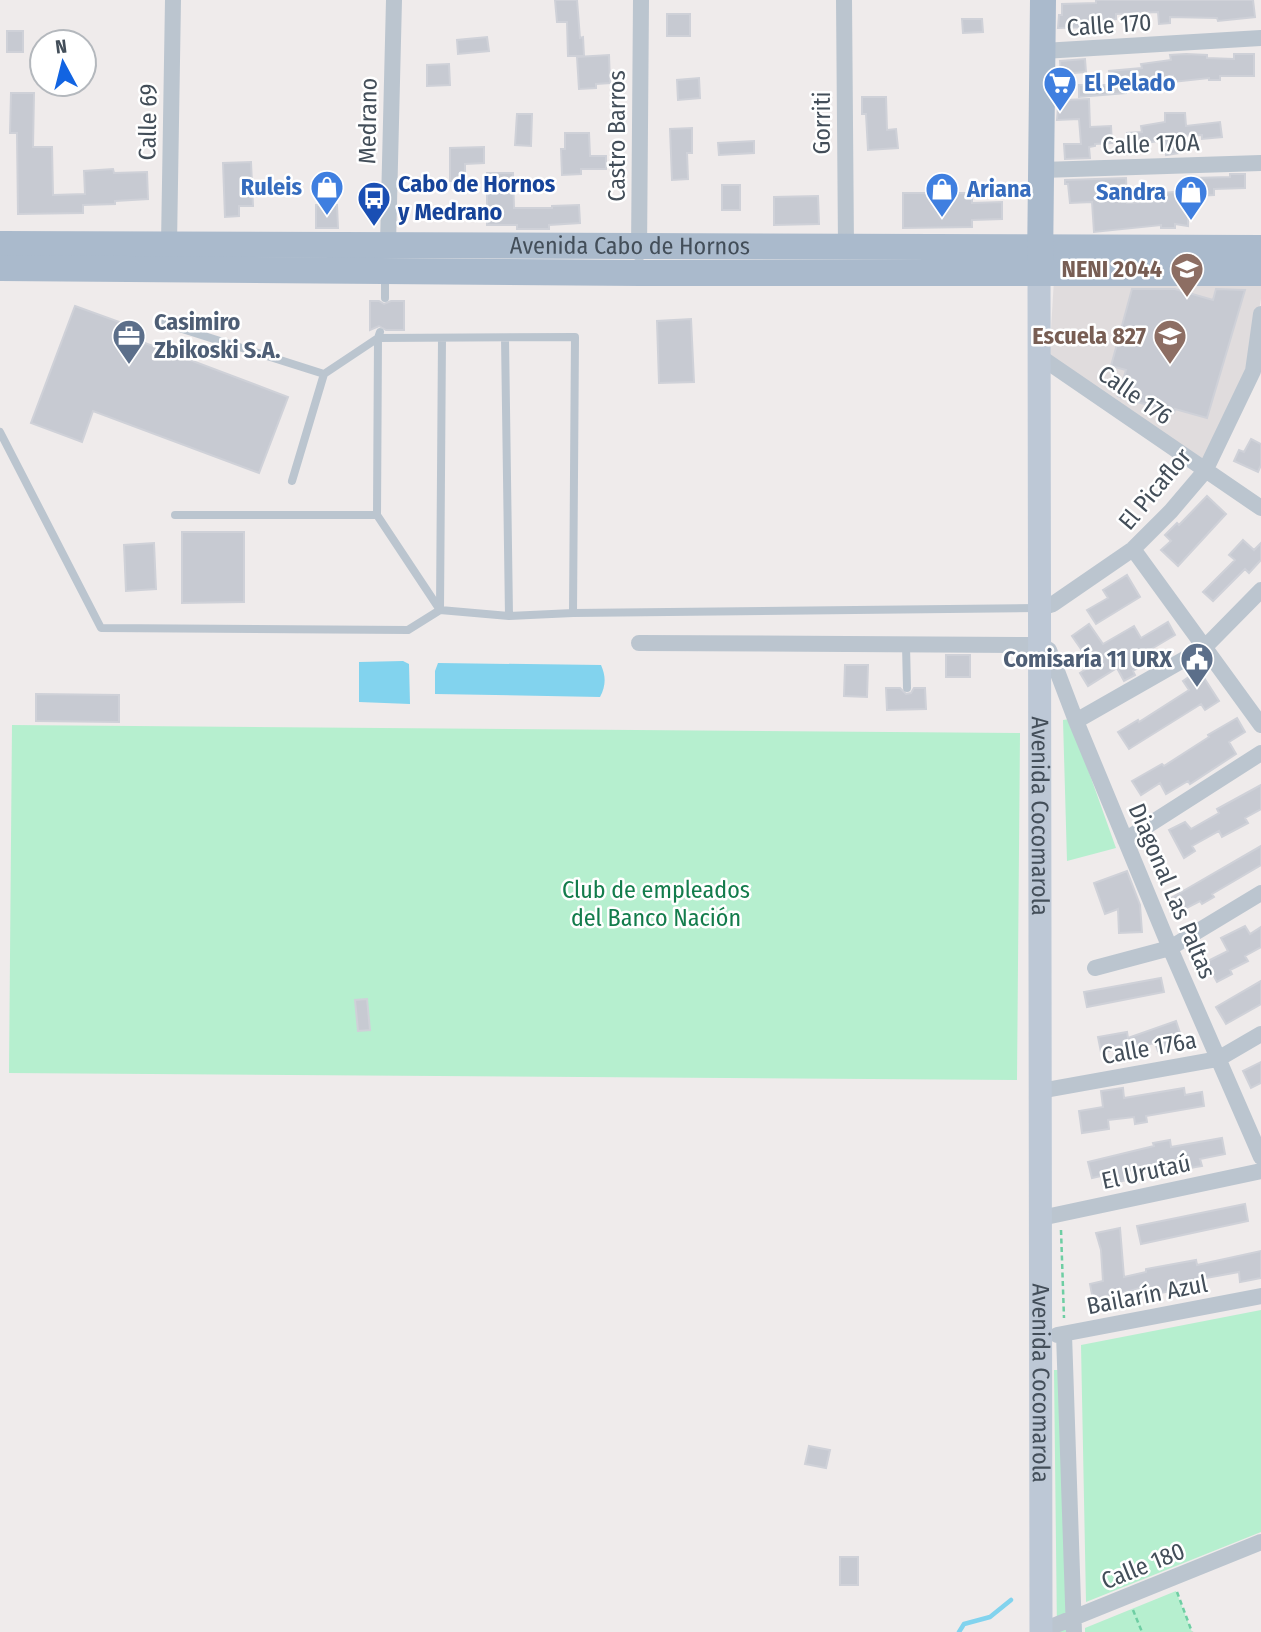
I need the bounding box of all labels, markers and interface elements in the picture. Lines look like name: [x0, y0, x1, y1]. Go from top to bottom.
street label: Calle 170: [1066, 8, 1152, 42]
north arrow: [28, 28, 98, 98]
text: N: [54, 35, 68, 59]
supermarket icon: El Pelado: [1041, 64, 1079, 113]
place label: El Pelado: [1084, 69, 1176, 97]
street label: Castro Barros: [603, 70, 631, 202]
street label: Medrano: [353, 78, 383, 164]
street label: Calle 69: [133, 83, 163, 161]
street label: Gorriti: [808, 91, 836, 155]
street label: Calle 170A: [1102, 128, 1201, 160]
shop icon: Ruleis: [308, 168, 346, 217]
place label: Cabo de Hornos y Medrano: [397, 170, 556, 226]
shop icon: Ariana: [923, 170, 961, 219]
place label: Ruleis: [241, 173, 302, 201]
shop icon: Sandra: [1172, 173, 1210, 222]
place label: Ariana: [966, 175, 1032, 203]
place label: Sandra: [1096, 178, 1166, 206]
bus stop icon: Cabo de Hornos y Medrano: [355, 179, 393, 228]
street label: Avenida Cabo de Hornos: [510, 232, 750, 260]
school or university icon: NENI 2044: [1168, 250, 1206, 299]
place label: NENI 2044: [1062, 255, 1162, 283]
place label: Casimiro Zbikoski S.A.: [154, 308, 281, 364]
office icon: Casimiro Zbikoski S.A.: [110, 317, 148, 366]
school or university icon: Escuela 827: [1151, 317, 1189, 366]
place label: Escuela 827: [1032, 322, 1146, 350]
street label: Calle 176: [1093, 359, 1177, 431]
street label: El Picaflor: [1113, 442, 1197, 535]
public building icon: Comisaría 11 URX: [1178, 640, 1216, 689]
place label: Comisaría 11 URX: [1003, 645, 1172, 673]
street label: Avenida Cocomarola: [1026, 716, 1054, 916]
street label: Diagonal Las Paltas: [1122, 799, 1222, 983]
park label: Club de empleados del Banco Nación: [562, 876, 750, 932]
street label: Calle 176a: [1099, 1026, 1199, 1070]
street label: El Urutaú: [1099, 1149, 1193, 1195]
street label: Bailarín Azul: [1084, 1270, 1210, 1320]
street label: Avenida Cocomarola: [1026, 1283, 1055, 1483]
street label: Calle 180: [1097, 1537, 1189, 1595]

